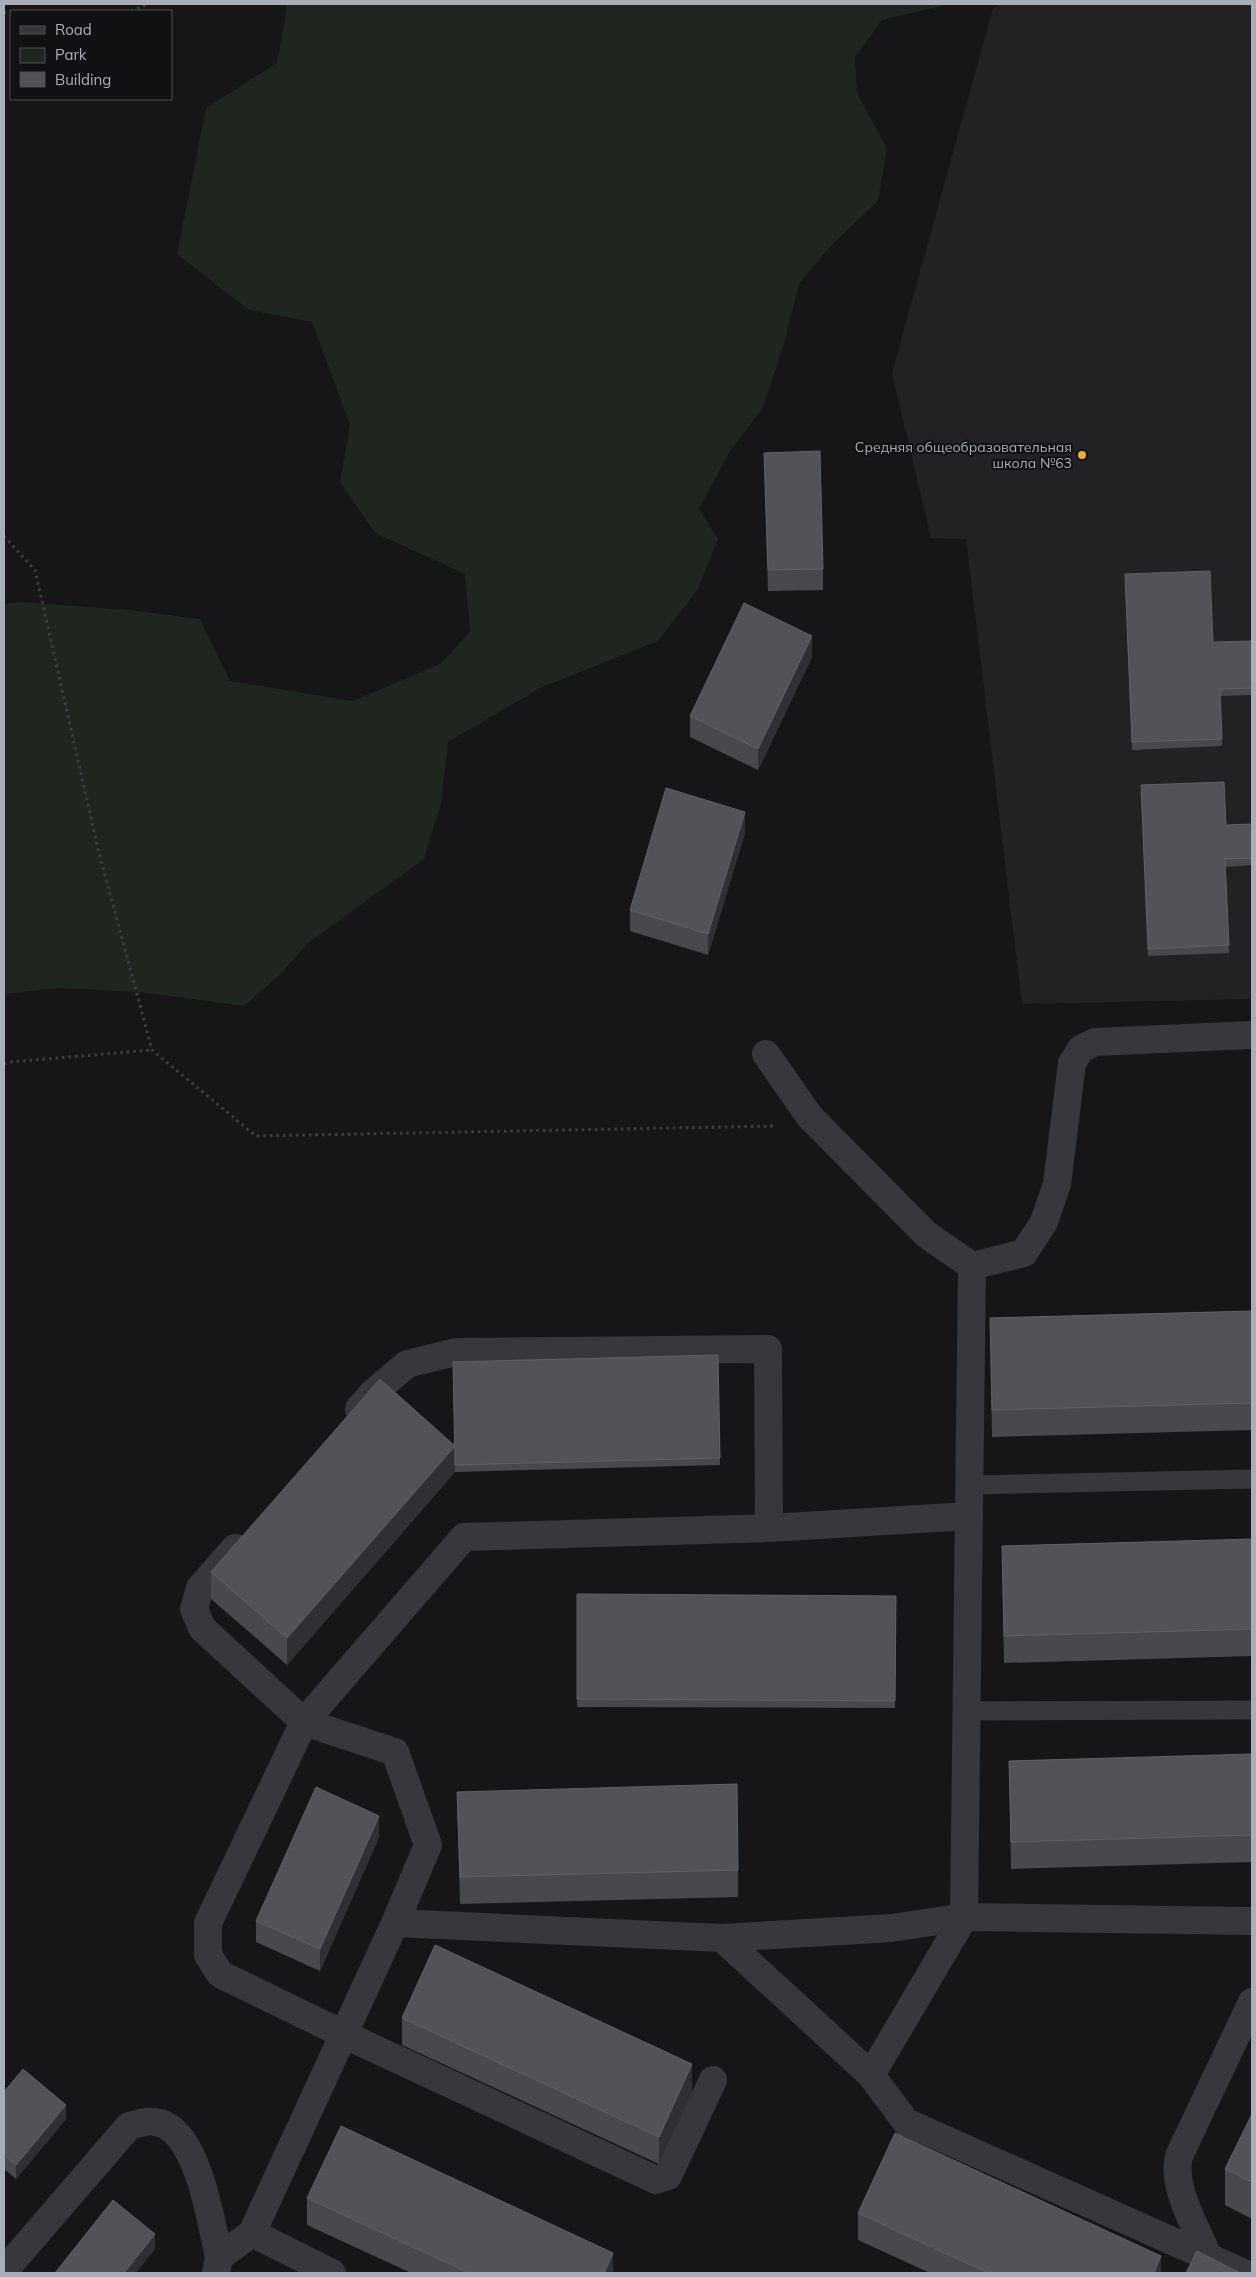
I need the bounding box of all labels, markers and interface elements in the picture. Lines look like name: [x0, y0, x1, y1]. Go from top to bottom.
legend: [10, 10, 172, 100]
text: Road: [55, 20, 92, 39]
text: Park: [55, 45, 87, 64]
text: Building: [55, 70, 111, 89]
place label: Средняя общеобразовательная школа №63: [855, 438, 1072, 472]
marker: Средняя общеобразовательная школа №63: [1076, 449, 1088, 461]

